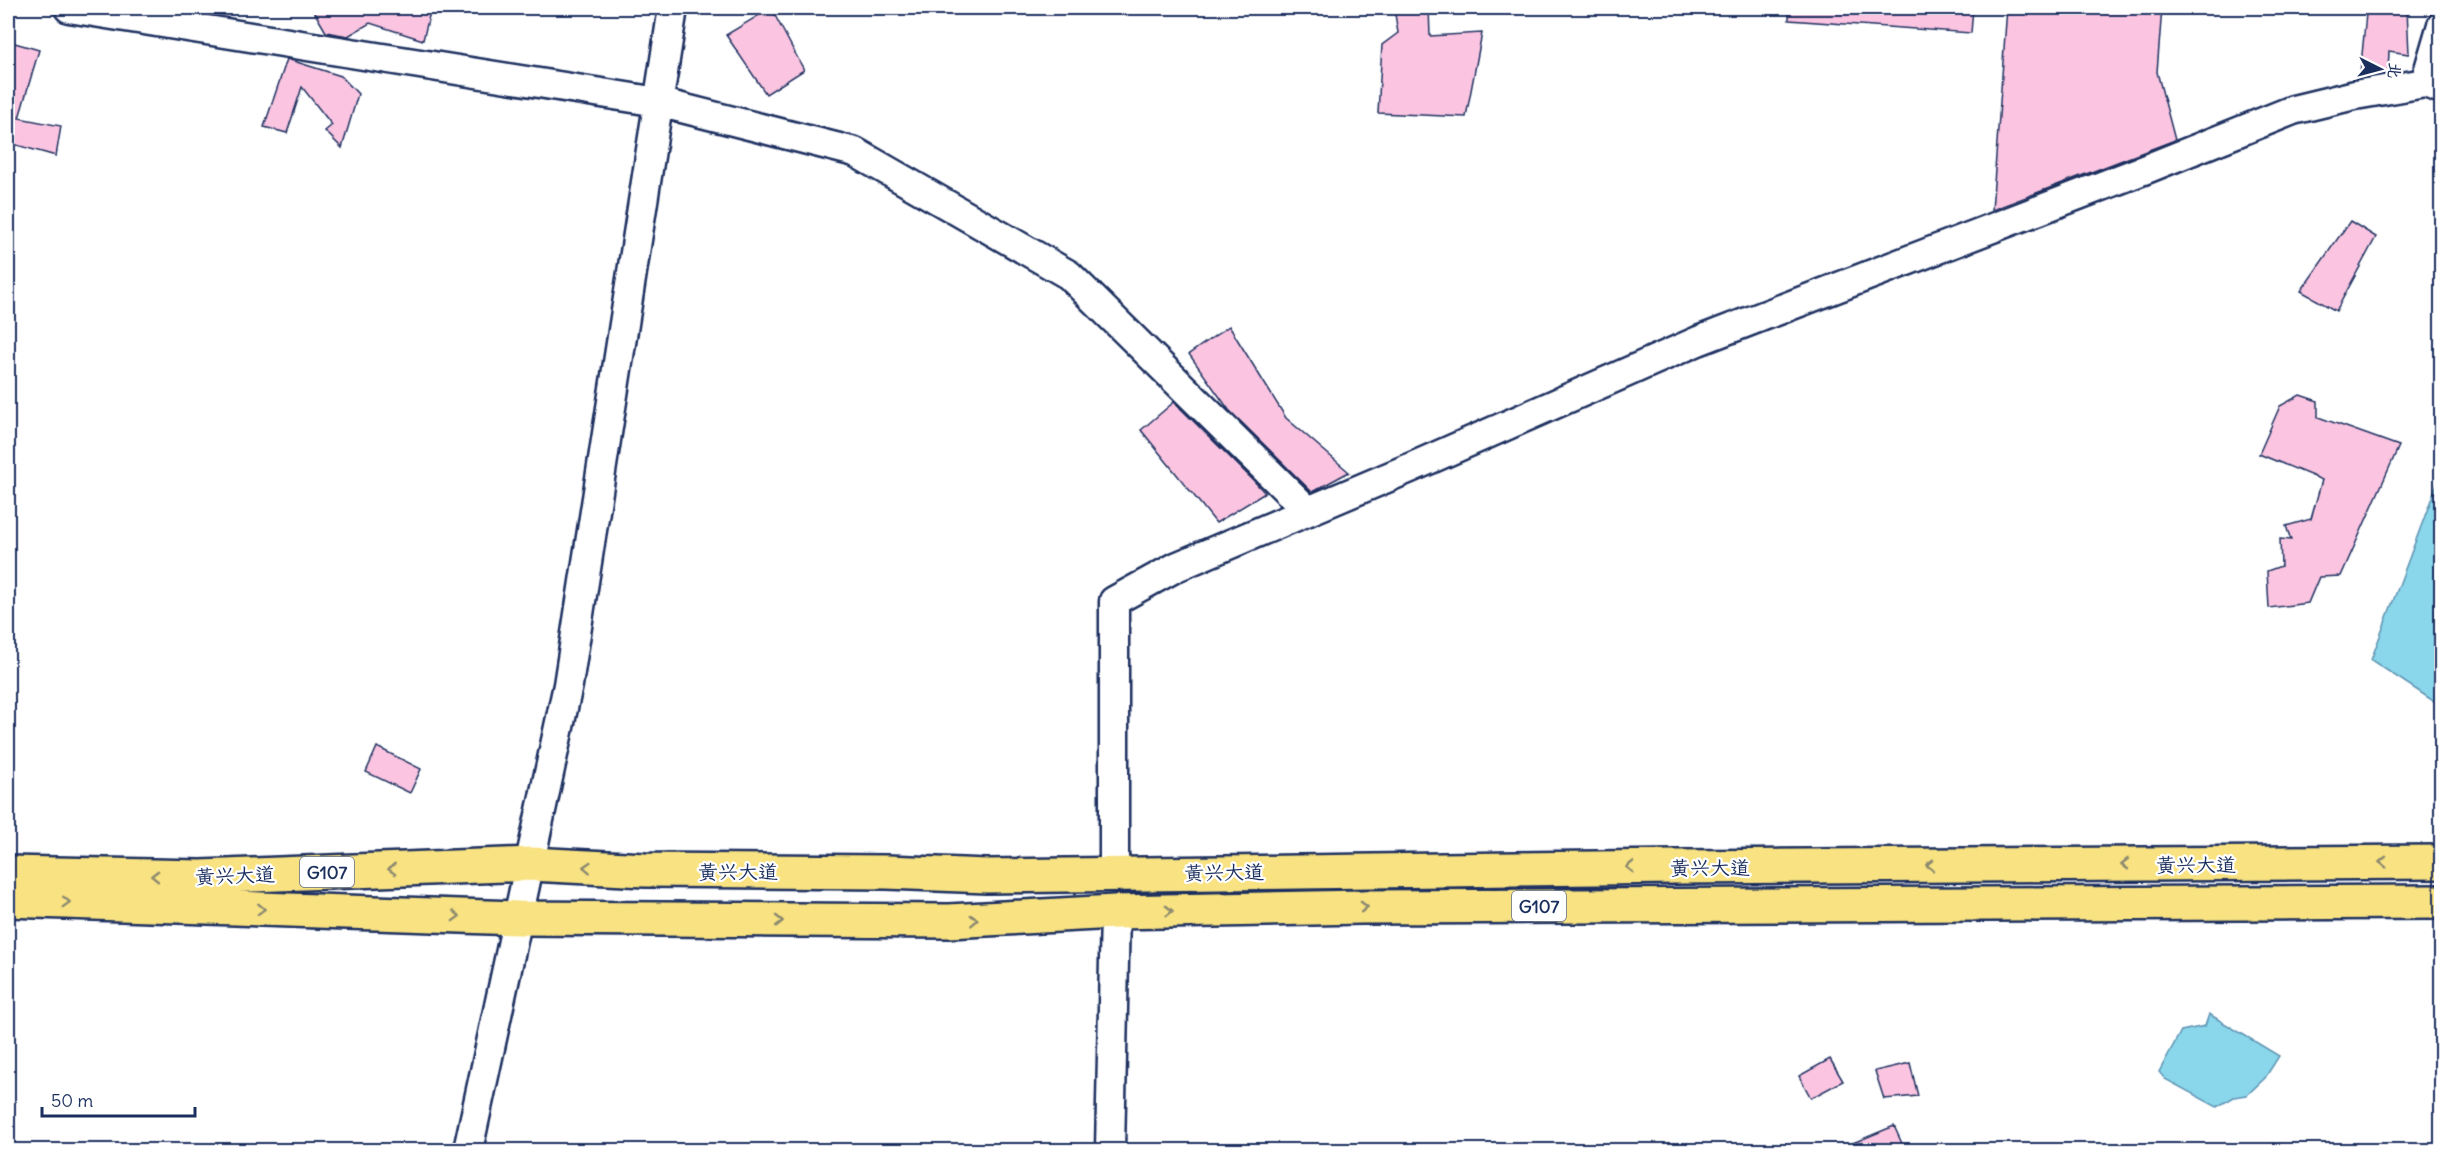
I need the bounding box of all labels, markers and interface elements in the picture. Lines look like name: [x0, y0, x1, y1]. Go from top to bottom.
north arrow: [2350, 39, 2410, 99]
text: 北: [2384, 62, 2406, 80]
street label: 黄兴大道: [2156, 852, 2236, 877]
street label: 黄兴大道: [1670, 855, 1750, 880]
one-way arrow: [2379, 856, 2388, 868]
road number: G107: [300, 857, 354, 887]
one-way arrow: [2121, 858, 2130, 870]
street label: 黄兴大道: [698, 859, 778, 884]
street label: 黄兴大道: [1184, 859, 1264, 885]
one-way arrow: [1926, 859, 1935, 871]
street label: 黄兴大道: [195, 861, 275, 889]
one-way arrow: [582, 861, 591, 874]
one-way arrow: [1626, 861, 1635, 873]
one-way arrow: [388, 863, 397, 876]
one-way arrow: [151, 870, 160, 882]
road number: G107: [1512, 891, 1566, 921]
one-way arrow: [61, 896, 70, 909]
one-way arrow: [1360, 901, 1369, 913]
one-way arrow: [256, 903, 265, 915]
one-way arrow: [1165, 905, 1174, 917]
one-way arrow: [451, 910, 460, 922]
one-way arrow: [970, 913, 979, 926]
one-way arrow: [775, 915, 784, 927]
scale bar: [42, 1080, 195, 1118]
text: 50 m: [51, 1089, 93, 1112]

